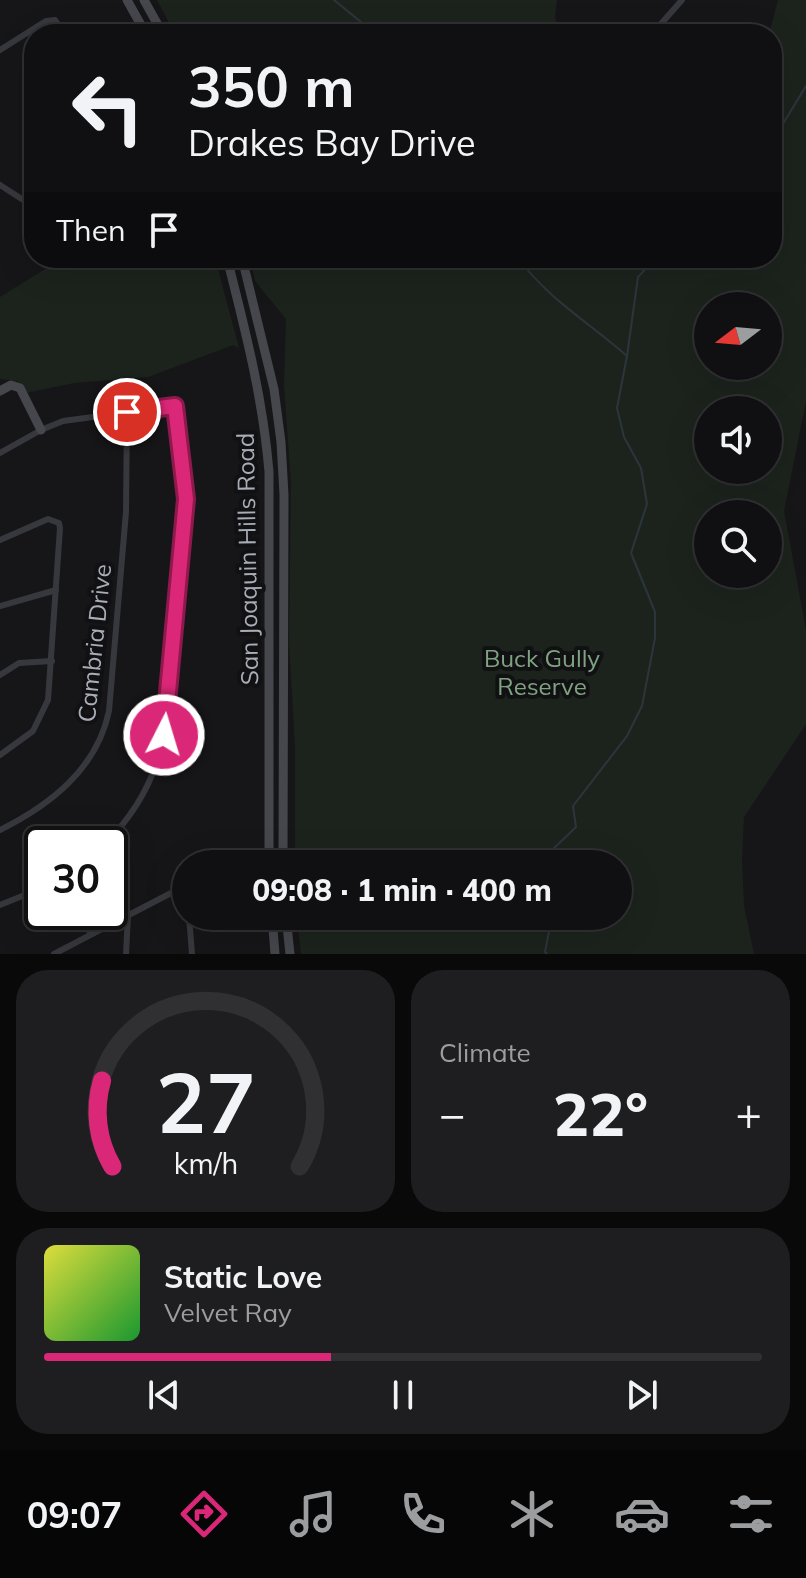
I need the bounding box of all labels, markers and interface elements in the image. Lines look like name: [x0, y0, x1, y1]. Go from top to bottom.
text: 350 m: [188, 51, 355, 121]
icon: left: [56, 56, 160, 160]
text: Drakes Bay Drive: [188, 120, 476, 165]
icon: arrive: [142, 208, 186, 252]
text: Then: [56, 211, 126, 249]
north arrow: [694, 292, 782, 380]
map controls: [694, 292, 782, 588]
pin: [93, 378, 161, 446]
icon: arrive: [105, 390, 149, 434]
button: sound: [694, 396, 782, 484]
street label: San Joaquin Hills Road: [230, 433, 264, 685]
button: search: [694, 500, 782, 588]
street label: Cambria Drive: [71, 562, 117, 724]
park label: Buck Gully Reserve: [484, 643, 600, 701]
position arrow: [122, 693, 206, 777]
speed limit sign: 30: [24, 826, 128, 930]
text: 09:08 · 1 min · 400 m: [252, 871, 552, 909]
text: Climate: [439, 1036, 531, 1069]
text: 27: [156, 1049, 255, 1154]
text: 22°: [553, 1076, 648, 1151]
text: −: [439, 1086, 465, 1141]
text: +: [736, 1086, 762, 1141]
text: km/h: [173, 1145, 238, 1181]
text: Static Love: [164, 1258, 322, 1296]
text: Velvet Ray: [164, 1296, 292, 1329]
icon: previous: [142, 1373, 186, 1417]
icon: pause: [381, 1373, 425, 1417]
icon: next: [620, 1373, 664, 1417]
icon: directions: [176, 1486, 232, 1542]
icon: music: [285, 1486, 341, 1542]
icon: phone: [395, 1486, 451, 1542]
icon: climate: [504, 1486, 560, 1542]
icon: car: [614, 1486, 670, 1542]
icon: filters: [723, 1486, 779, 1542]
text: 09:07: [27, 1492, 122, 1537]

